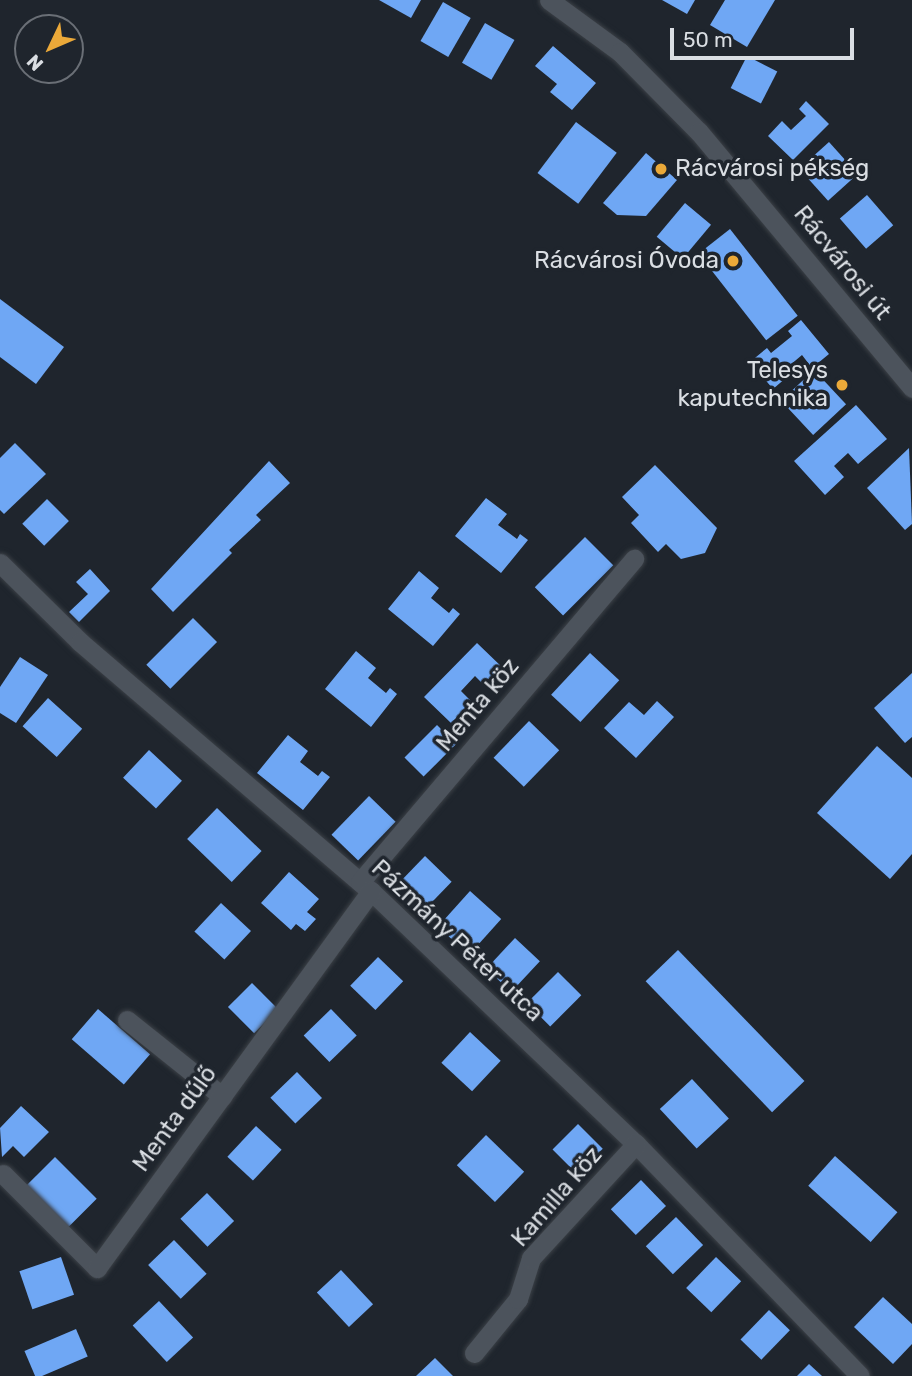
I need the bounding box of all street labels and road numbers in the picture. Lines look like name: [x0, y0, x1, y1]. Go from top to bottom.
street label: Rácvárosi út: [787, 200, 897, 326]
street label: Menta köz: [431, 652, 525, 758]
street label: Pázmány Péter utca: [365, 854, 549, 1028]
street label: Menta dűlő: [127, 1060, 223, 1178]
street label: Kamilla köz: [506, 1141, 608, 1253]

